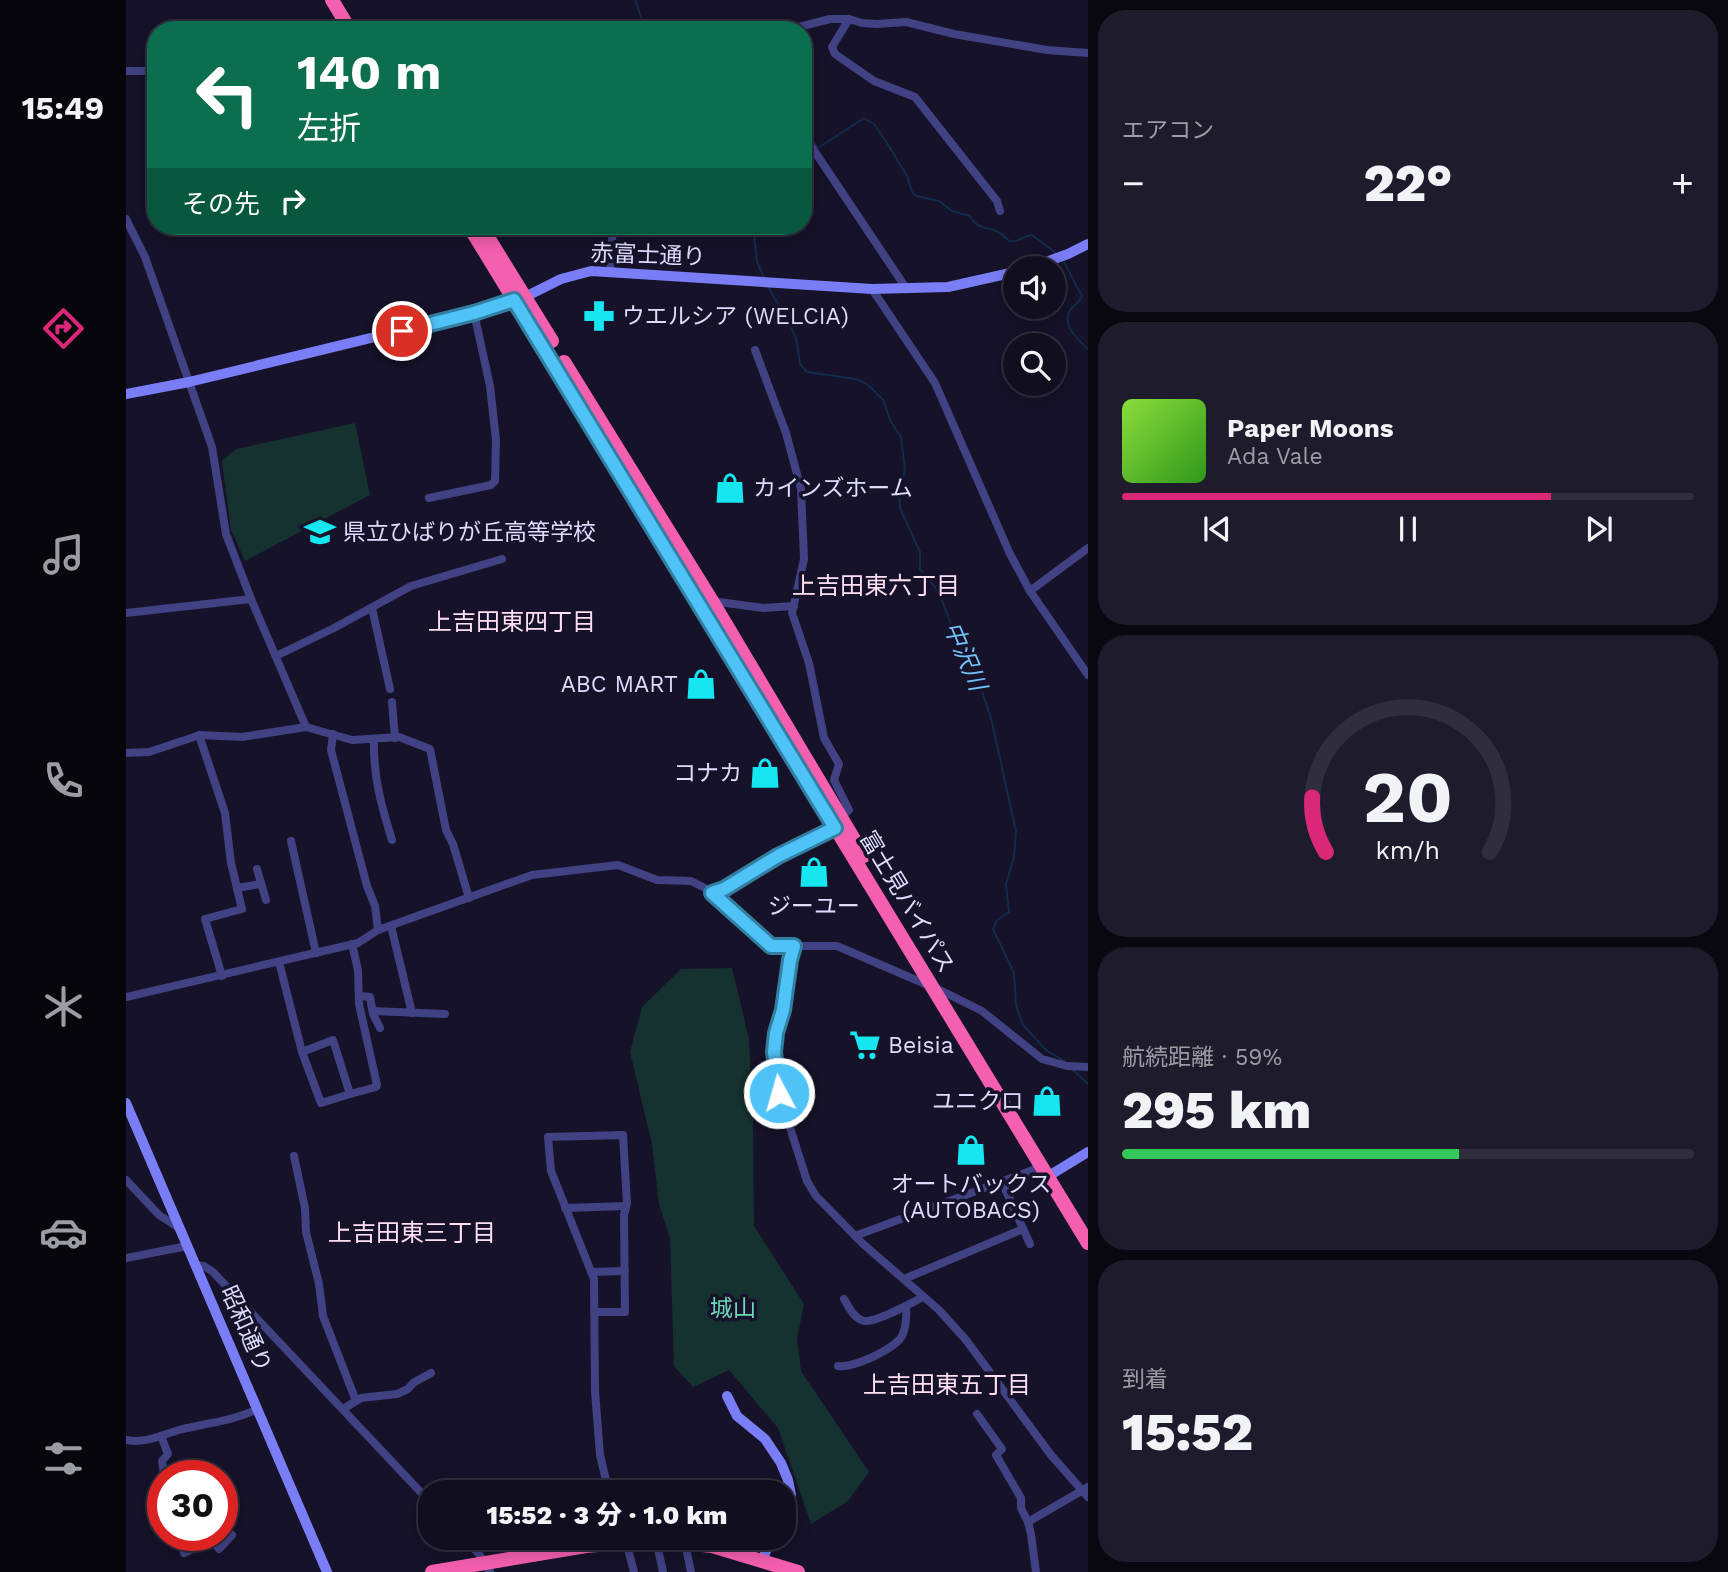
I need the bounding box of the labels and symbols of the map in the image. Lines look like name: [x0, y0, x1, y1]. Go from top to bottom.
street label: 赤富士通り: [590, 240, 706, 270]
pharmacy icon: ウエルシア (WELCIA): [582, 299, 616, 333]
pin: [372, 301, 432, 361]
place label: ウエルシア (WELCIA): [622, 303, 849, 330]
shop icon: カインズホーム: [713, 471, 747, 505]
place label: カインズホーム: [753, 475, 913, 502]
school or university icon: 県立ひばりが丘高等学校: [303, 515, 337, 549]
place label: 県立ひばりが丘高等学校: [343, 519, 596, 546]
district label: 上吉田東六丁目: [792, 572, 960, 600]
district label: 上吉田東四丁目: [428, 608, 596, 636]
water label: 中沢川: [938, 617, 993, 697]
shop icon: ABC MART: [684, 667, 718, 701]
place label: ABC MART: [561, 671, 678, 698]
shop icon: コナカ: [748, 756, 782, 790]
place label: コナカ: [673, 760, 742, 787]
street label: 富士見バイパス: [854, 826, 960, 978]
shop icon: ジーユー: [797, 855, 831, 889]
place label: ジーユー: [768, 893, 860, 920]
supermarket icon: Beisia: [848, 1028, 882, 1062]
place label: Beisia: [888, 1032, 954, 1059]
position arrow: [742, 1056, 816, 1130]
shop icon: ユニクロ: [1030, 1084, 1064, 1118]
place label: ユニクロ: [932, 1088, 1024, 1115]
shop icon: オートバックス (AUTOBACS): [954, 1133, 988, 1167]
place label: オートバックス (AUTOBACS): [891, 1171, 1051, 1224]
district label: 上吉田東三丁目: [328, 1219, 496, 1247]
street label: 昭和通り: [215, 1281, 277, 1377]
park label: 城山: [710, 1295, 756, 1322]
district label: 上吉田東五丁目: [863, 1371, 1031, 1399]
speed limit sign: 30: [147, 1460, 238, 1551]

